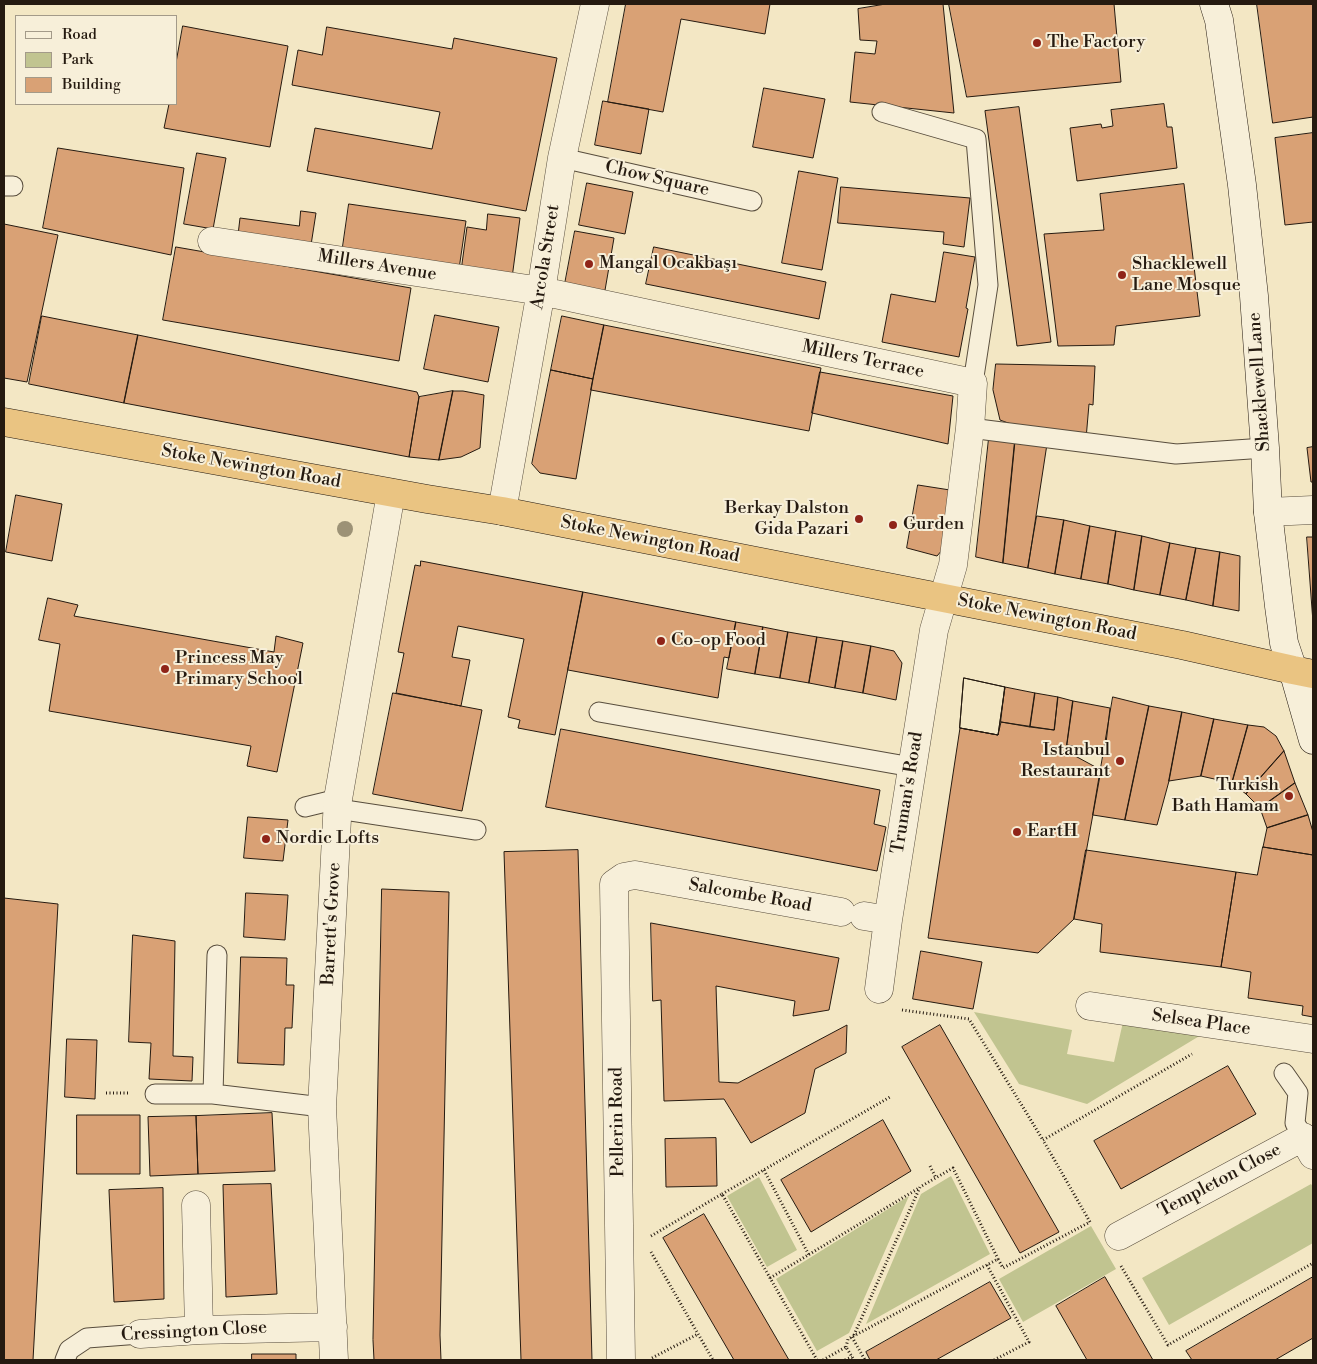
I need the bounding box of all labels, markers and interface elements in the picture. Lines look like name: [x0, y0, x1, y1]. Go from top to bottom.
legend: [15, 15, 178, 105]
text: Road: [62, 25, 97, 44]
place label: The Factory: [1047, 32, 1145, 54]
marker: The Factory: [1031, 37, 1043, 49]
text: Park: [62, 50, 93, 69]
text: Building: [62, 75, 121, 94]
street label: Chow Square: [603, 156, 711, 202]
street label: Arcola Street: [527, 203, 565, 311]
street label: Millers Avenue: [316, 246, 438, 286]
place label: Mangal Ocakbaşı: [599, 253, 737, 275]
place label: Shacklewell Lane Mosque: [1132, 254, 1241, 296]
marker: Mangal Ocakbaşı: [583, 258, 595, 270]
marker: Shacklewell Lane Mosque: [1116, 269, 1128, 281]
street label: Shacklewell Lane: [1244, 312, 1276, 452]
street label: Millers Terrace: [800, 337, 926, 383]
street label: Stoke Newington Road: [160, 441, 342, 493]
place label: Berkay Dalston Gida Pazari: [725, 498, 849, 540]
street label: Stoke Newington Road: [559, 512, 741, 568]
marker: Berkay Dalston Gida Pazari: [853, 513, 865, 525]
place label: Gurden: [903, 514, 964, 536]
marker: Gurden: [887, 519, 899, 531]
street label: Stoke Newington Road: [956, 590, 1138, 646]
place label: Co-op Food: [671, 630, 766, 652]
marker: Co-op Food: [655, 635, 667, 647]
place label: Princess May Primary School: [175, 648, 303, 691]
marker: Princess May Primary School: [159, 663, 171, 675]
street label: Truman's Road: [888, 730, 928, 856]
place label: Istanbul Restaurant: [1021, 740, 1110, 782]
marker: Istanbul Restaurant: [1114, 755, 1126, 767]
place label: Turkish Bath Hamam: [1172, 775, 1279, 818]
marker: Turkish Bath Hamam: [1283, 790, 1295, 802]
place label: EartH: [1027, 821, 1078, 843]
marker: EartH: [1011, 826, 1023, 838]
place label: Nordic Lofts: [276, 828, 379, 850]
marker: Nordic Lofts: [260, 833, 272, 845]
street label: Barrett's Grove: [318, 862, 346, 986]
street label: Salcombe Road: [687, 875, 813, 917]
street label: Selsea Place: [1150, 1005, 1252, 1041]
street label: Pellerin Road: [606, 1067, 630, 1177]
street label: Templeton Close: [1155, 1140, 1285, 1222]
street label: Cressington Close: [120, 1317, 268, 1347]

